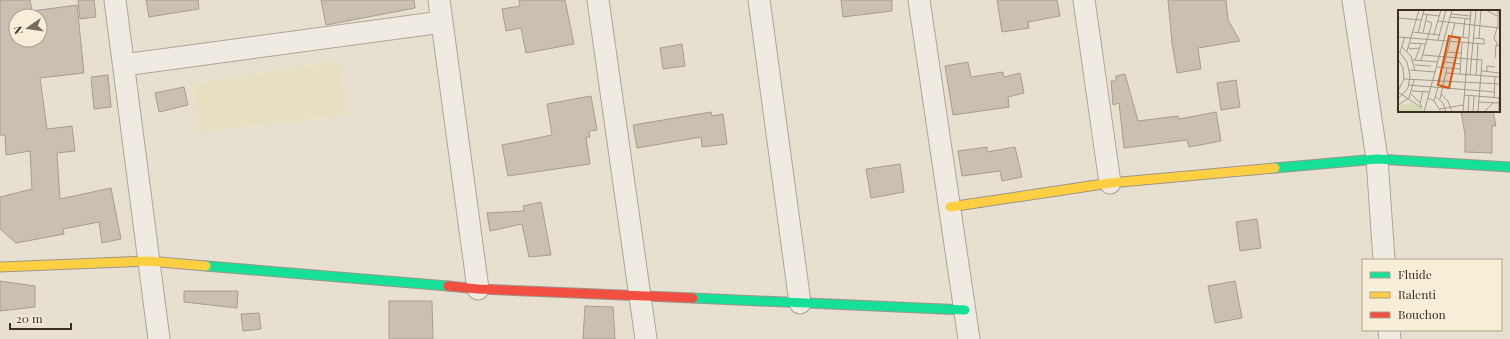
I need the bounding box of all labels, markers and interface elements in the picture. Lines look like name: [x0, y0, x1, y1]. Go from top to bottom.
north arrow: [8, 8, 48, 48]
inset map: [1398, 10, 1500, 112]
text: N: [10, 25, 26, 36]
legend: [1362, 259, 1502, 331]
text: Fluide: [1398, 266, 1432, 282]
text: Ralenti: [1398, 286, 1437, 302]
scale bar: [10, 305, 71, 331]
text: Bouchon: [1398, 306, 1446, 322]
text: 20 m: [16, 310, 43, 326]

